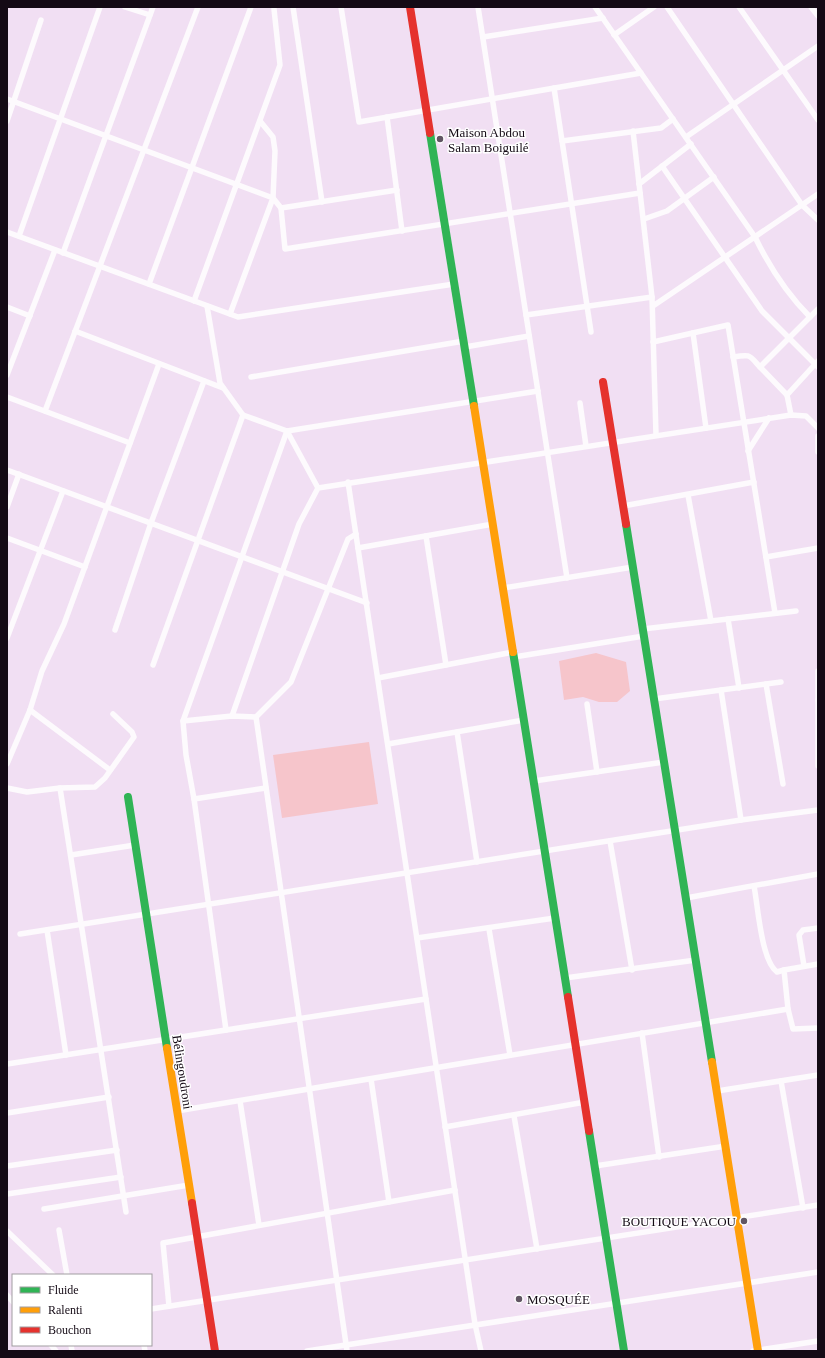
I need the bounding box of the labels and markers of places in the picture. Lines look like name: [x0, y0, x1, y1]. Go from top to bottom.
place label: Maison Abdou Salam Boiguilé: [448, 125, 529, 155]
marker: Maison Abdou Salam Boiguilé: [435, 134, 445, 144]
place label: BOUTIQUE YACOU: [622, 1214, 737, 1229]
marker: BOUTIQUE YACOU: [739, 1216, 749, 1226]
place label: MOSQUÉE: [527, 1292, 590, 1307]
marker: MOSQUÉE: [514, 1294, 524, 1304]

